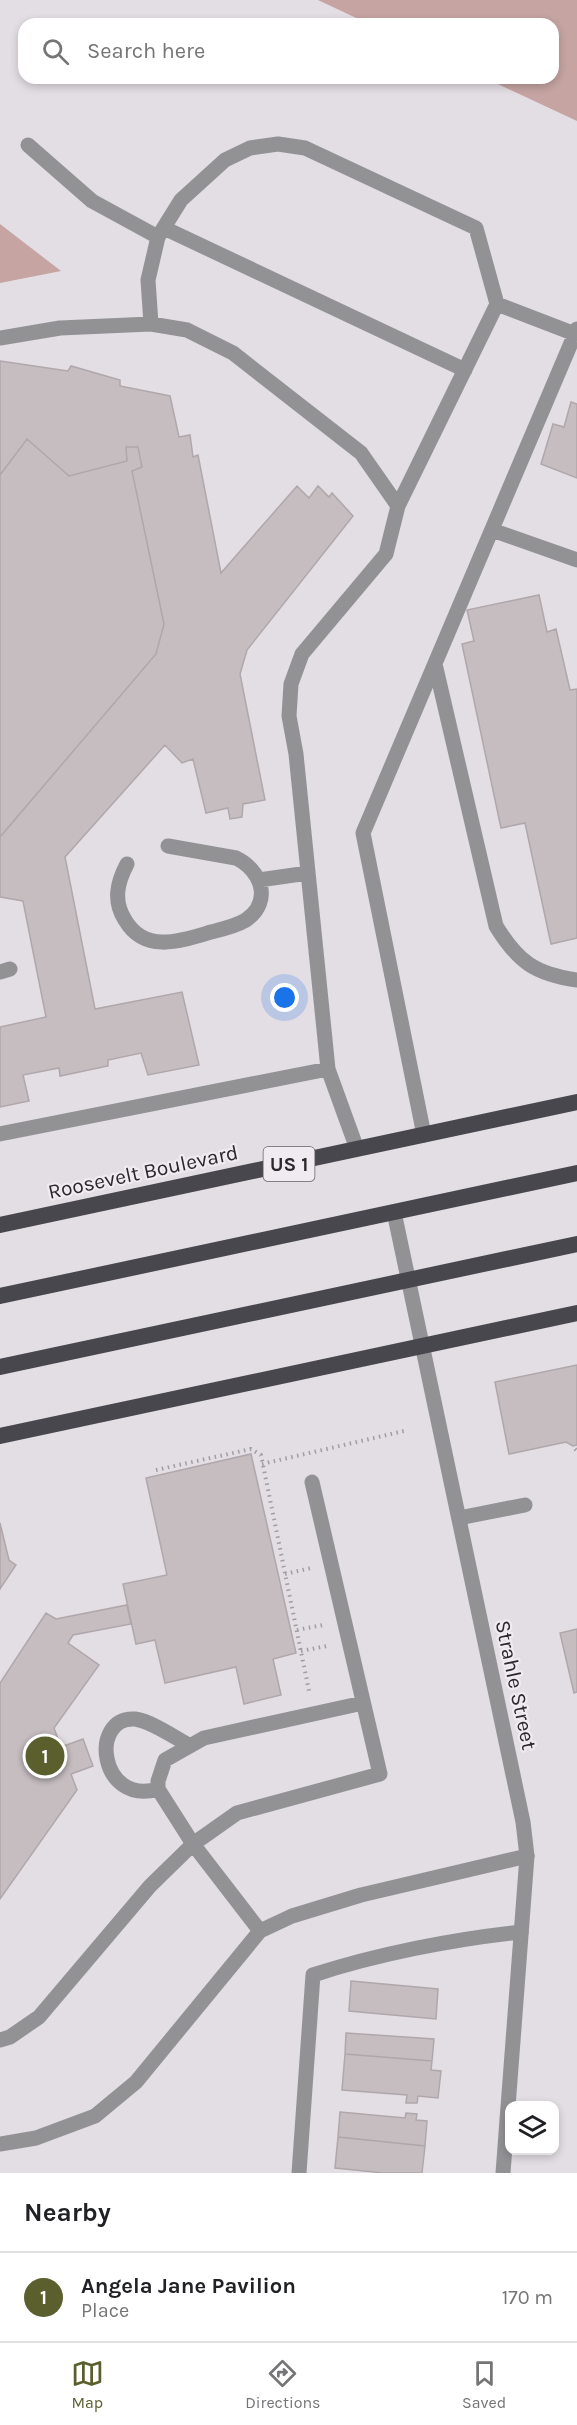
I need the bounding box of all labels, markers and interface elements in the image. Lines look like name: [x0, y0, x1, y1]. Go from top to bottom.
search box: [18, 18, 559, 84]
icon: search: [39, 35, 72, 68]
text: Search here: [87, 38, 205, 64]
your location: [270, 983, 299, 1012]
street label: Roosevelt Boulevard: [46, 1140, 240, 1204]
road number: US 1: [264, 1147, 314, 1181]
street label: Strahle Street: [491, 1618, 541, 1752]
pin: 1: [26, 1734, 64, 1778]
map controls: [505, 2101, 559, 2155]
button: layers: [505, 2101, 559, 2155]
text: Nearby: [24, 2197, 111, 2228]
text: Angela Jane Pavilion: [81, 2273, 296, 2299]
text: 1: [40, 2286, 47, 2309]
text: 170 m: [502, 2286, 553, 2309]
text: Place: [81, 2299, 129, 2322]
tab: Map: [71, 2357, 104, 2412]
tab: Directions: [245, 2357, 320, 2412]
tab: Saved: [462, 2357, 506, 2412]

